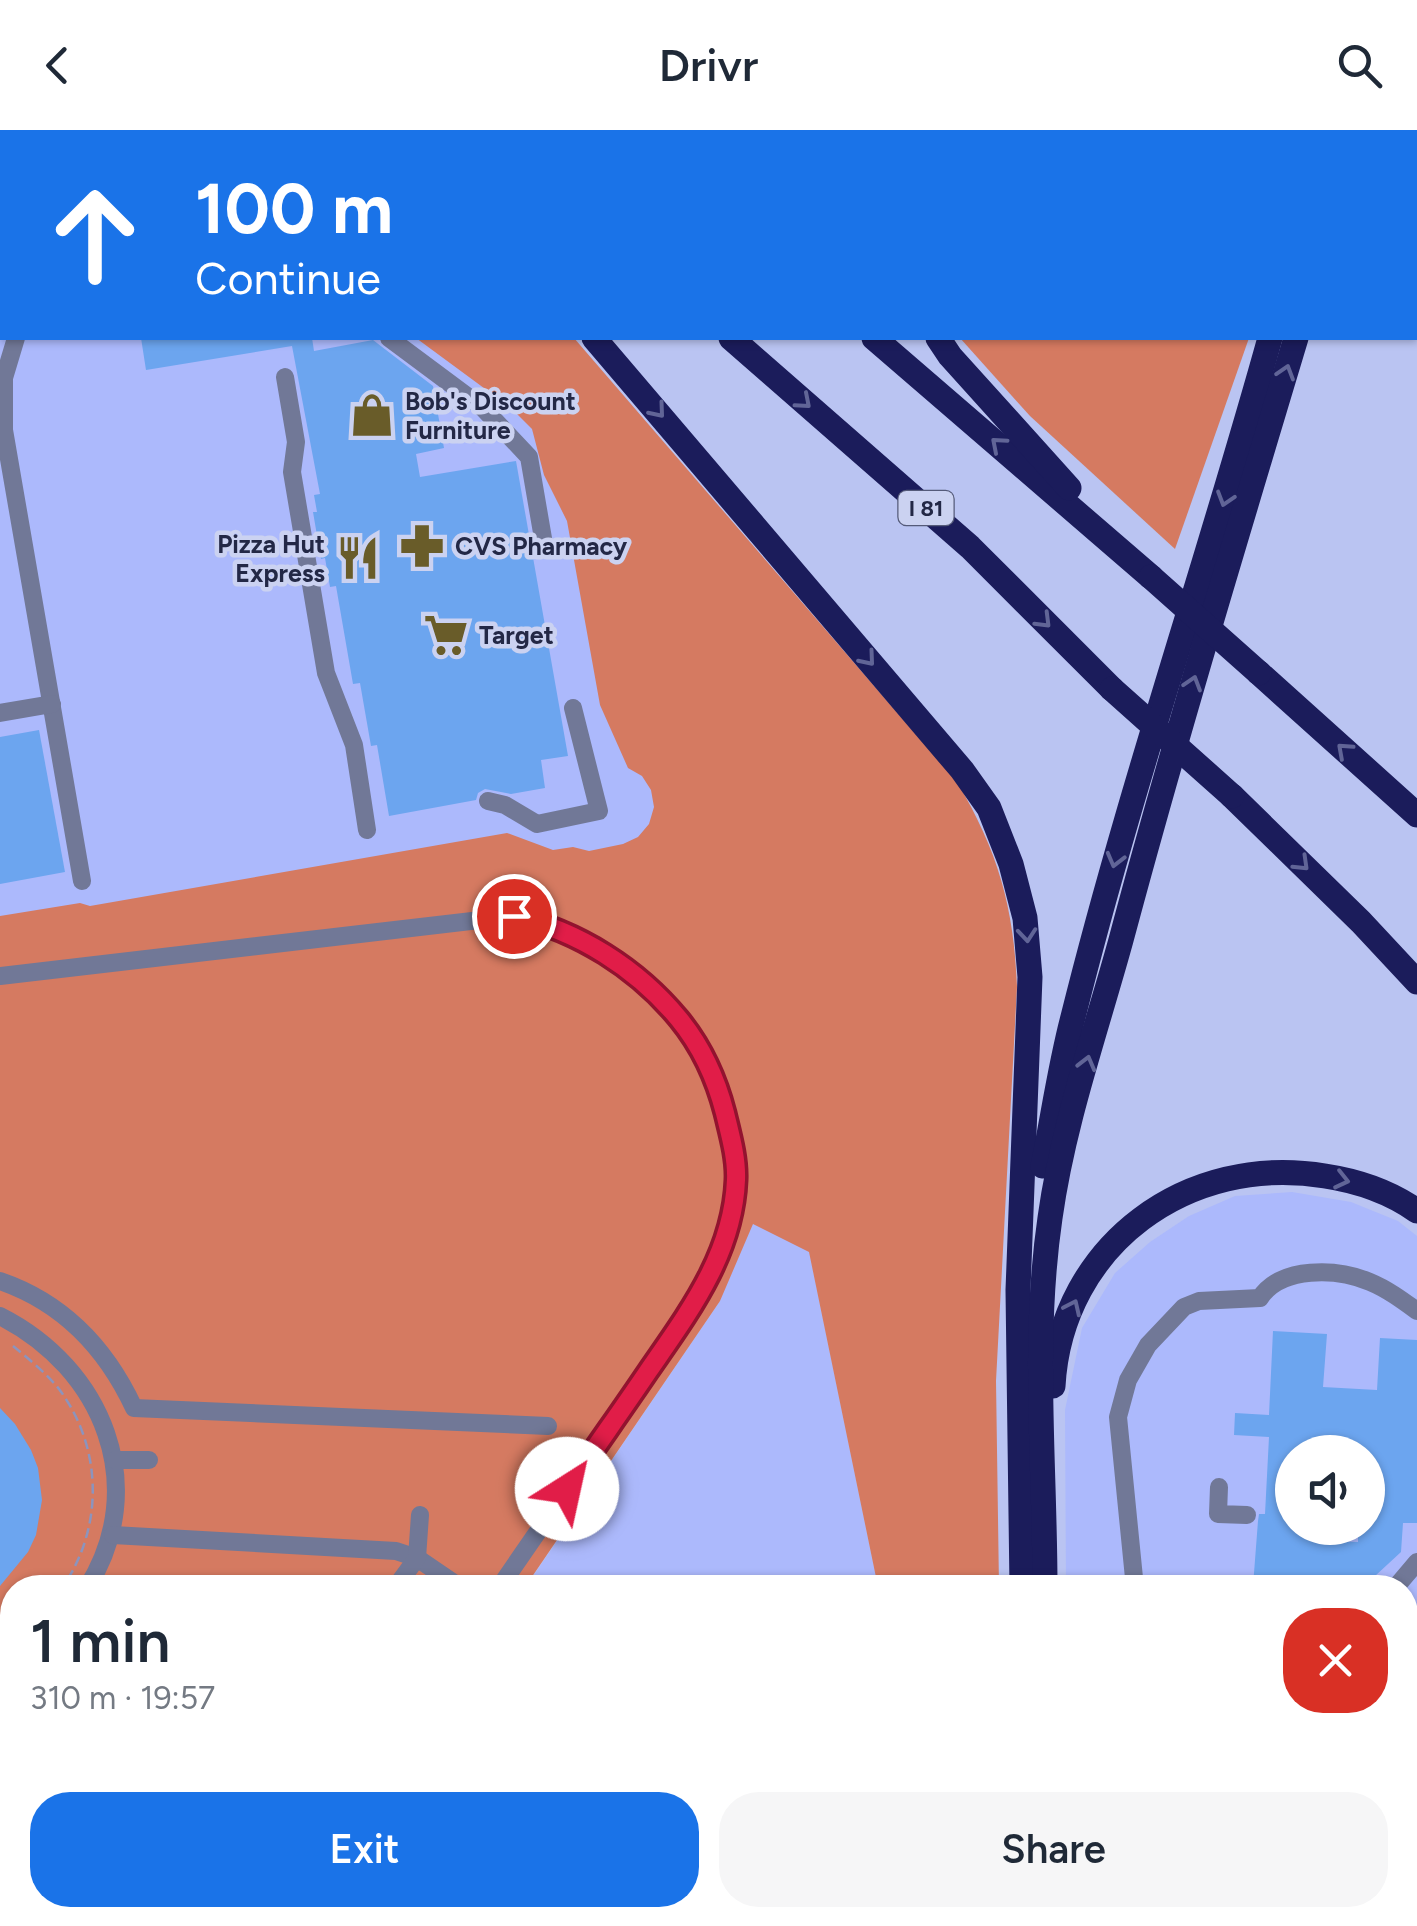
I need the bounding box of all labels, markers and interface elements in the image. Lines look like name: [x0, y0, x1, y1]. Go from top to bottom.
icon: back: [30, 38, 85, 93]
text: Drivr: [659, 38, 758, 92]
icon: search: [1332, 38, 1387, 93]
text: 100 m: [195, 166, 393, 251]
icon: ahead: [30, 170, 160, 300]
text: Continue: [195, 251, 381, 305]
one-way arrow: [1274, 364, 1295, 381]
place label: Bob's Discount Furniture: [405, 386, 576, 445]
one-way arrow: [792, 390, 811, 408]
shop icon: Bob's Discount Furniture: [348, 391, 396, 439]
one-way arrow: [646, 400, 664, 418]
one-way arrow: [991, 438, 1010, 456]
one-way arrow: [1216, 490, 1237, 507]
road number: I 81: [898, 491, 954, 525]
pharmacy icon: CVS Pharmacy: [398, 522, 446, 570]
place label: Pizza Hut Express: [217, 529, 325, 588]
place label: CVS Pharmacy: [455, 531, 628, 561]
restaurant icon: Pizza Hut Express: [334, 534, 382, 582]
one-way arrow: [1032, 609, 1050, 627]
supermarket icon: Target: [422, 611, 470, 659]
place label: Target: [479, 620, 554, 650]
one-way arrow: [857, 647, 875, 665]
one-way arrow: [1181, 676, 1202, 693]
one-way arrow: [1337, 744, 1356, 762]
one-way arrow: [1106, 851, 1127, 868]
one-way arrow: [1290, 852, 1308, 870]
pin: [472, 874, 557, 959]
icon: arrive: [487, 889, 542, 944]
one-way arrow: [1015, 927, 1037, 943]
one-way arrow: [1075, 1055, 1096, 1072]
one-way arrow: [1333, 1168, 1350, 1189]
one-way arrow: [1061, 1299, 1081, 1317]
map controls: [1275, 1435, 1385, 1545]
button: sound: [1275, 1435, 1385, 1545]
position arrow: [515, 1437, 619, 1541]
text: 1 min: [30, 1605, 170, 1677]
button: close: [1283, 1608, 1388, 1713]
text: 310 m · 19:57: [30, 1679, 215, 1717]
button: Exit: [30, 1792, 699, 1907]
button: Share: [719, 1792, 1388, 1907]

